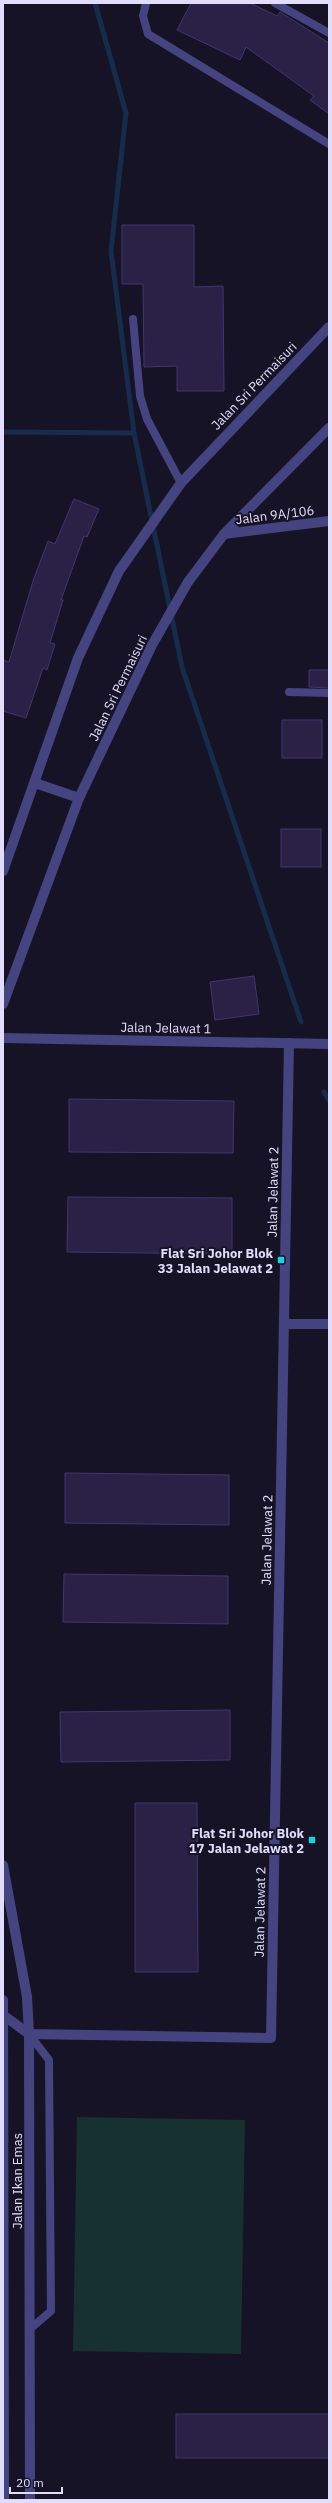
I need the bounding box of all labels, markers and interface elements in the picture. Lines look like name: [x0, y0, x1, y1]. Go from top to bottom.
street label: Jalan Sri Permaisuri: [208, 338, 300, 434]
street label: Jalan 9A/106: [235, 502, 315, 528]
street label: Jalan Sri Permaisuri: [85, 632, 151, 744]
street label: Jalan Jelawat 1: [120, 1019, 212, 1037]
street label: Jalan Jelawat 2: [264, 1146, 282, 1238]
place label: Flat Sri Johor Blok 33 Jalan Jelawat 2: [158, 1245, 273, 1277]
marker: Flat Sri Johor Blok 33 Jalan Jelawat 2: [276, 1255, 286, 1265]
street label: Jalan Jelawat 2: [258, 1494, 276, 1586]
place label: Flat Sri Johor Blok 17 Jalan Jelawat 2: [189, 1825, 304, 1857]
marker: Flat Sri Johor Blok 17 Jalan Jelawat 2: [307, 1835, 317, 1845]
street label: Jalan Jelawat 2: [251, 1866, 269, 1958]
street label: Jalan Ikan Emas: [9, 2133, 26, 2229]
scale bar: [10, 2469, 62, 2495]
text: 20 m: [16, 2475, 44, 2490]

